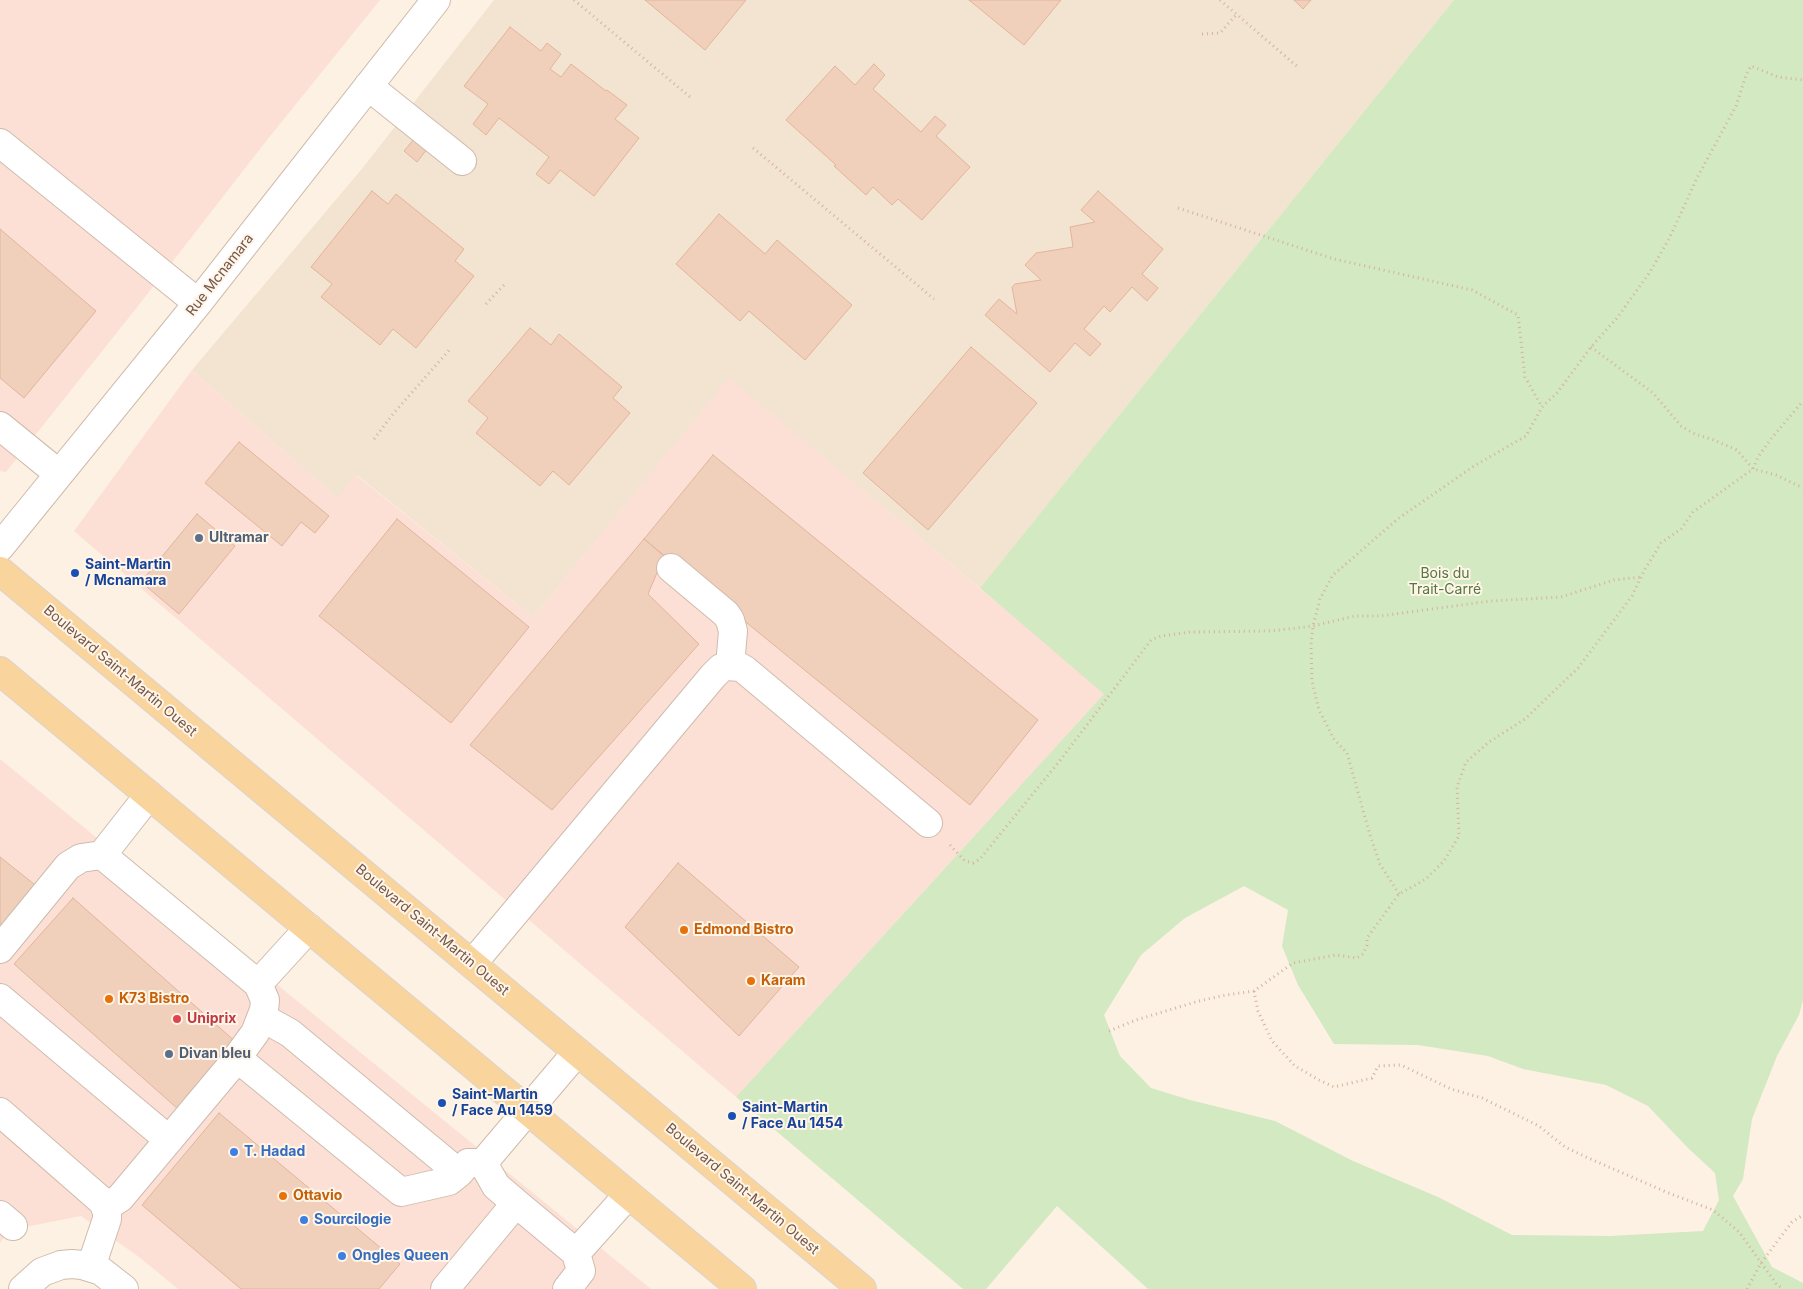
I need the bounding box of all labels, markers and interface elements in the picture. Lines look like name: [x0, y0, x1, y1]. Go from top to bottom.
street label: Rue Mcnamara: [183, 231, 257, 319]
place label: Ultramar: [209, 530, 269, 546]
marker: Ultramar: [193, 532, 205, 544]
place label: Saint-Martin / Mcnamara: [85, 557, 171, 590]
park label: Bois du Trait-Carré: [1409, 566, 1481, 598]
marker: Saint-Martin / Mcnamara: [69, 567, 81, 579]
street label: Boulevard Saint-Martin Ouest: [40, 602, 200, 740]
street label: Boulevard Saint-Martin Ouest: [352, 861, 512, 999]
place label: Edmond Bistro: [694, 922, 794, 938]
marker: Edmond Bistro: [678, 924, 690, 936]
place label: Karam: [761, 973, 806, 989]
marker: Karam: [745, 975, 757, 987]
place label: K73 Bistro: [119, 991, 189, 1007]
marker: K73 Bistro: [103, 993, 115, 1005]
place label: Uniprix: [187, 1011, 236, 1027]
marker: Uniprix: [171, 1013, 183, 1025]
place label: Divan bleu: [179, 1046, 251, 1062]
marker: Divan bleu: [163, 1048, 175, 1060]
place label: Saint-Martin / Face Au 1459: [452, 1087, 553, 1120]
marker: Saint-Martin / Face Au 1459: [436, 1097, 448, 1109]
place label: Saint-Martin / Face Au 1454: [742, 1100, 843, 1132]
marker: Saint-Martin / Face Au 1454: [726, 1110, 738, 1122]
street label: Boulevard Saint-Martin Ouest: [662, 1120, 822, 1258]
place label: T. Hadad: [244, 1144, 305, 1160]
marker: T. Hadad: [228, 1146, 240, 1158]
place label: Ottavio: [293, 1188, 342, 1204]
marker: Ottavio: [277, 1190, 289, 1202]
place label: Sourcilogie: [314, 1212, 391, 1228]
marker: Sourcilogie: [298, 1214, 310, 1226]
place label: Ongles Queen: [352, 1248, 449, 1264]
marker: Ongles Queen: [336, 1250, 348, 1262]

